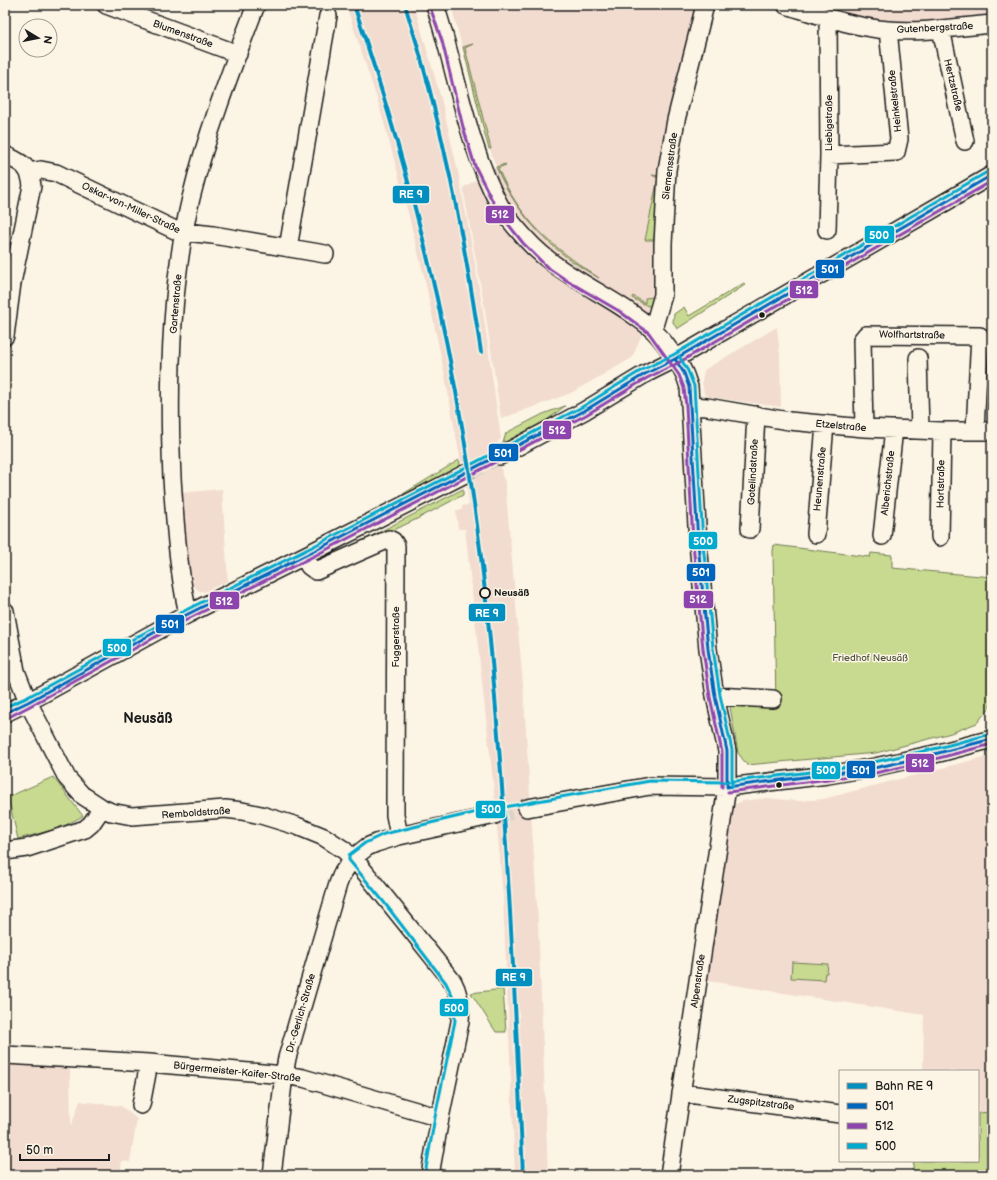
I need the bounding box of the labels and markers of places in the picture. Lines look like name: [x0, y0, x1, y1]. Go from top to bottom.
unlabelled marker: [757, 310, 767, 320]
marker: Neusäß: [479, 587, 491, 599]
place label: Neusäß: [494, 587, 530, 599]
unlabelled marker: [774, 780, 784, 790]

